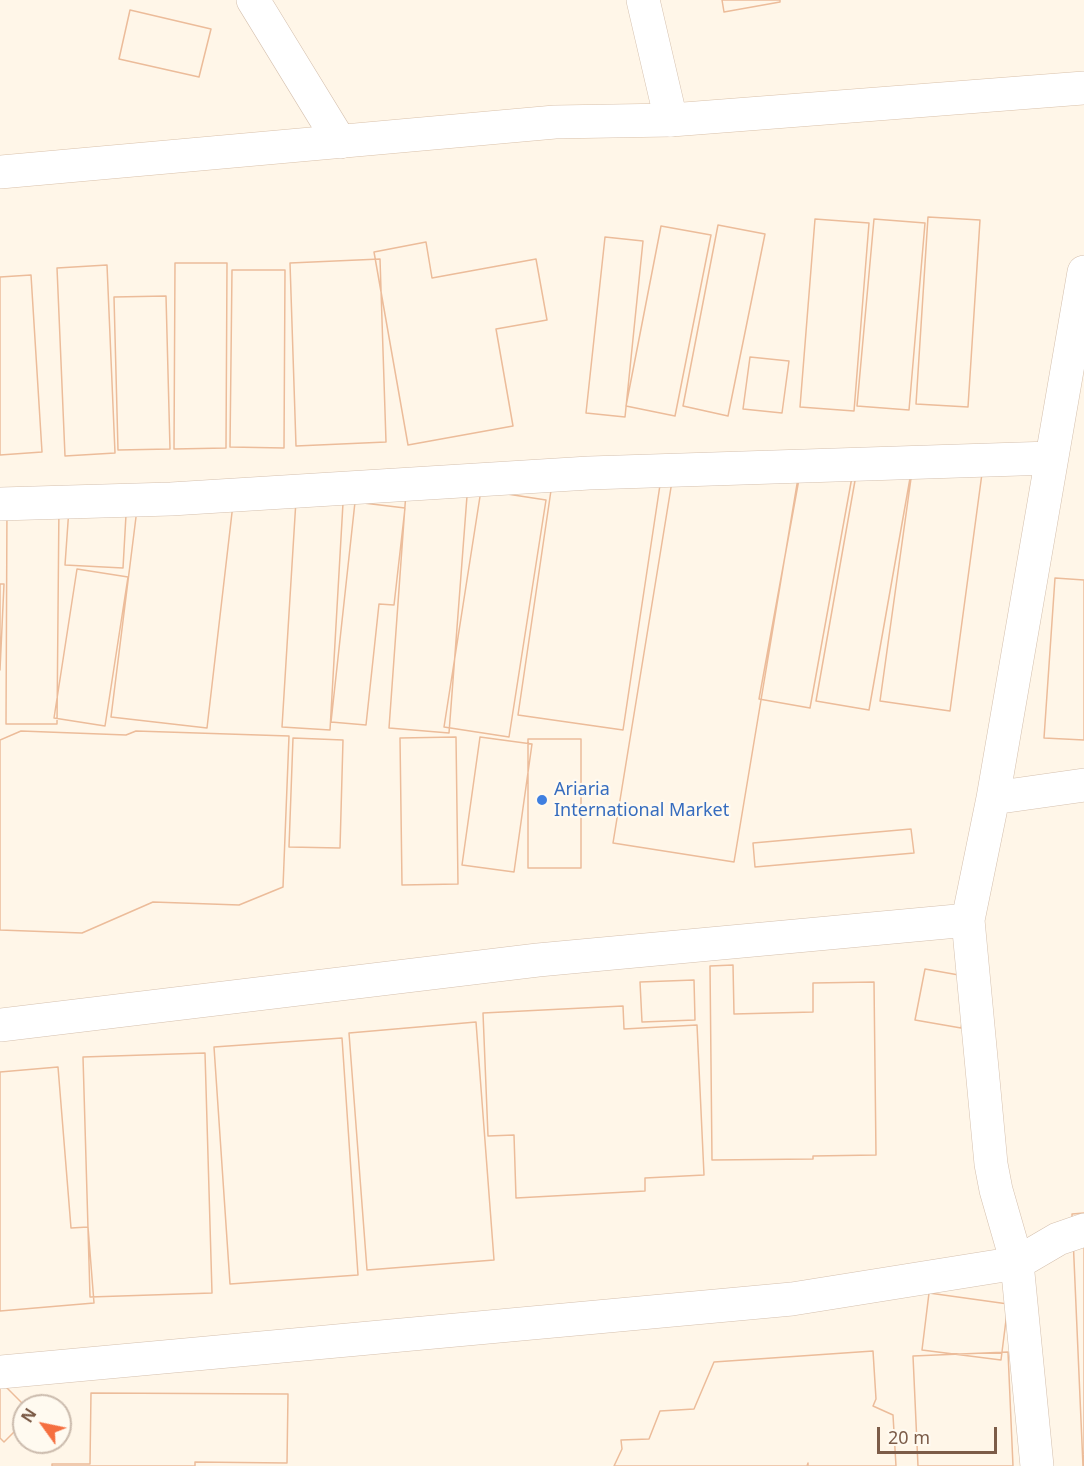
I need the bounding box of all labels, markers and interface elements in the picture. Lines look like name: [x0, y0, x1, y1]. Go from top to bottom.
place label: Ariaria International Market: [554, 779, 729, 822]
marker: Ariaria International Market: [535, 793, 549, 807]
north arrow: [12, 1394, 72, 1454]
text: N: [16, 1404, 41, 1427]
scale bar: [880, 1415, 1000, 1453]
text: 20 m: [888, 1425, 930, 1449]

